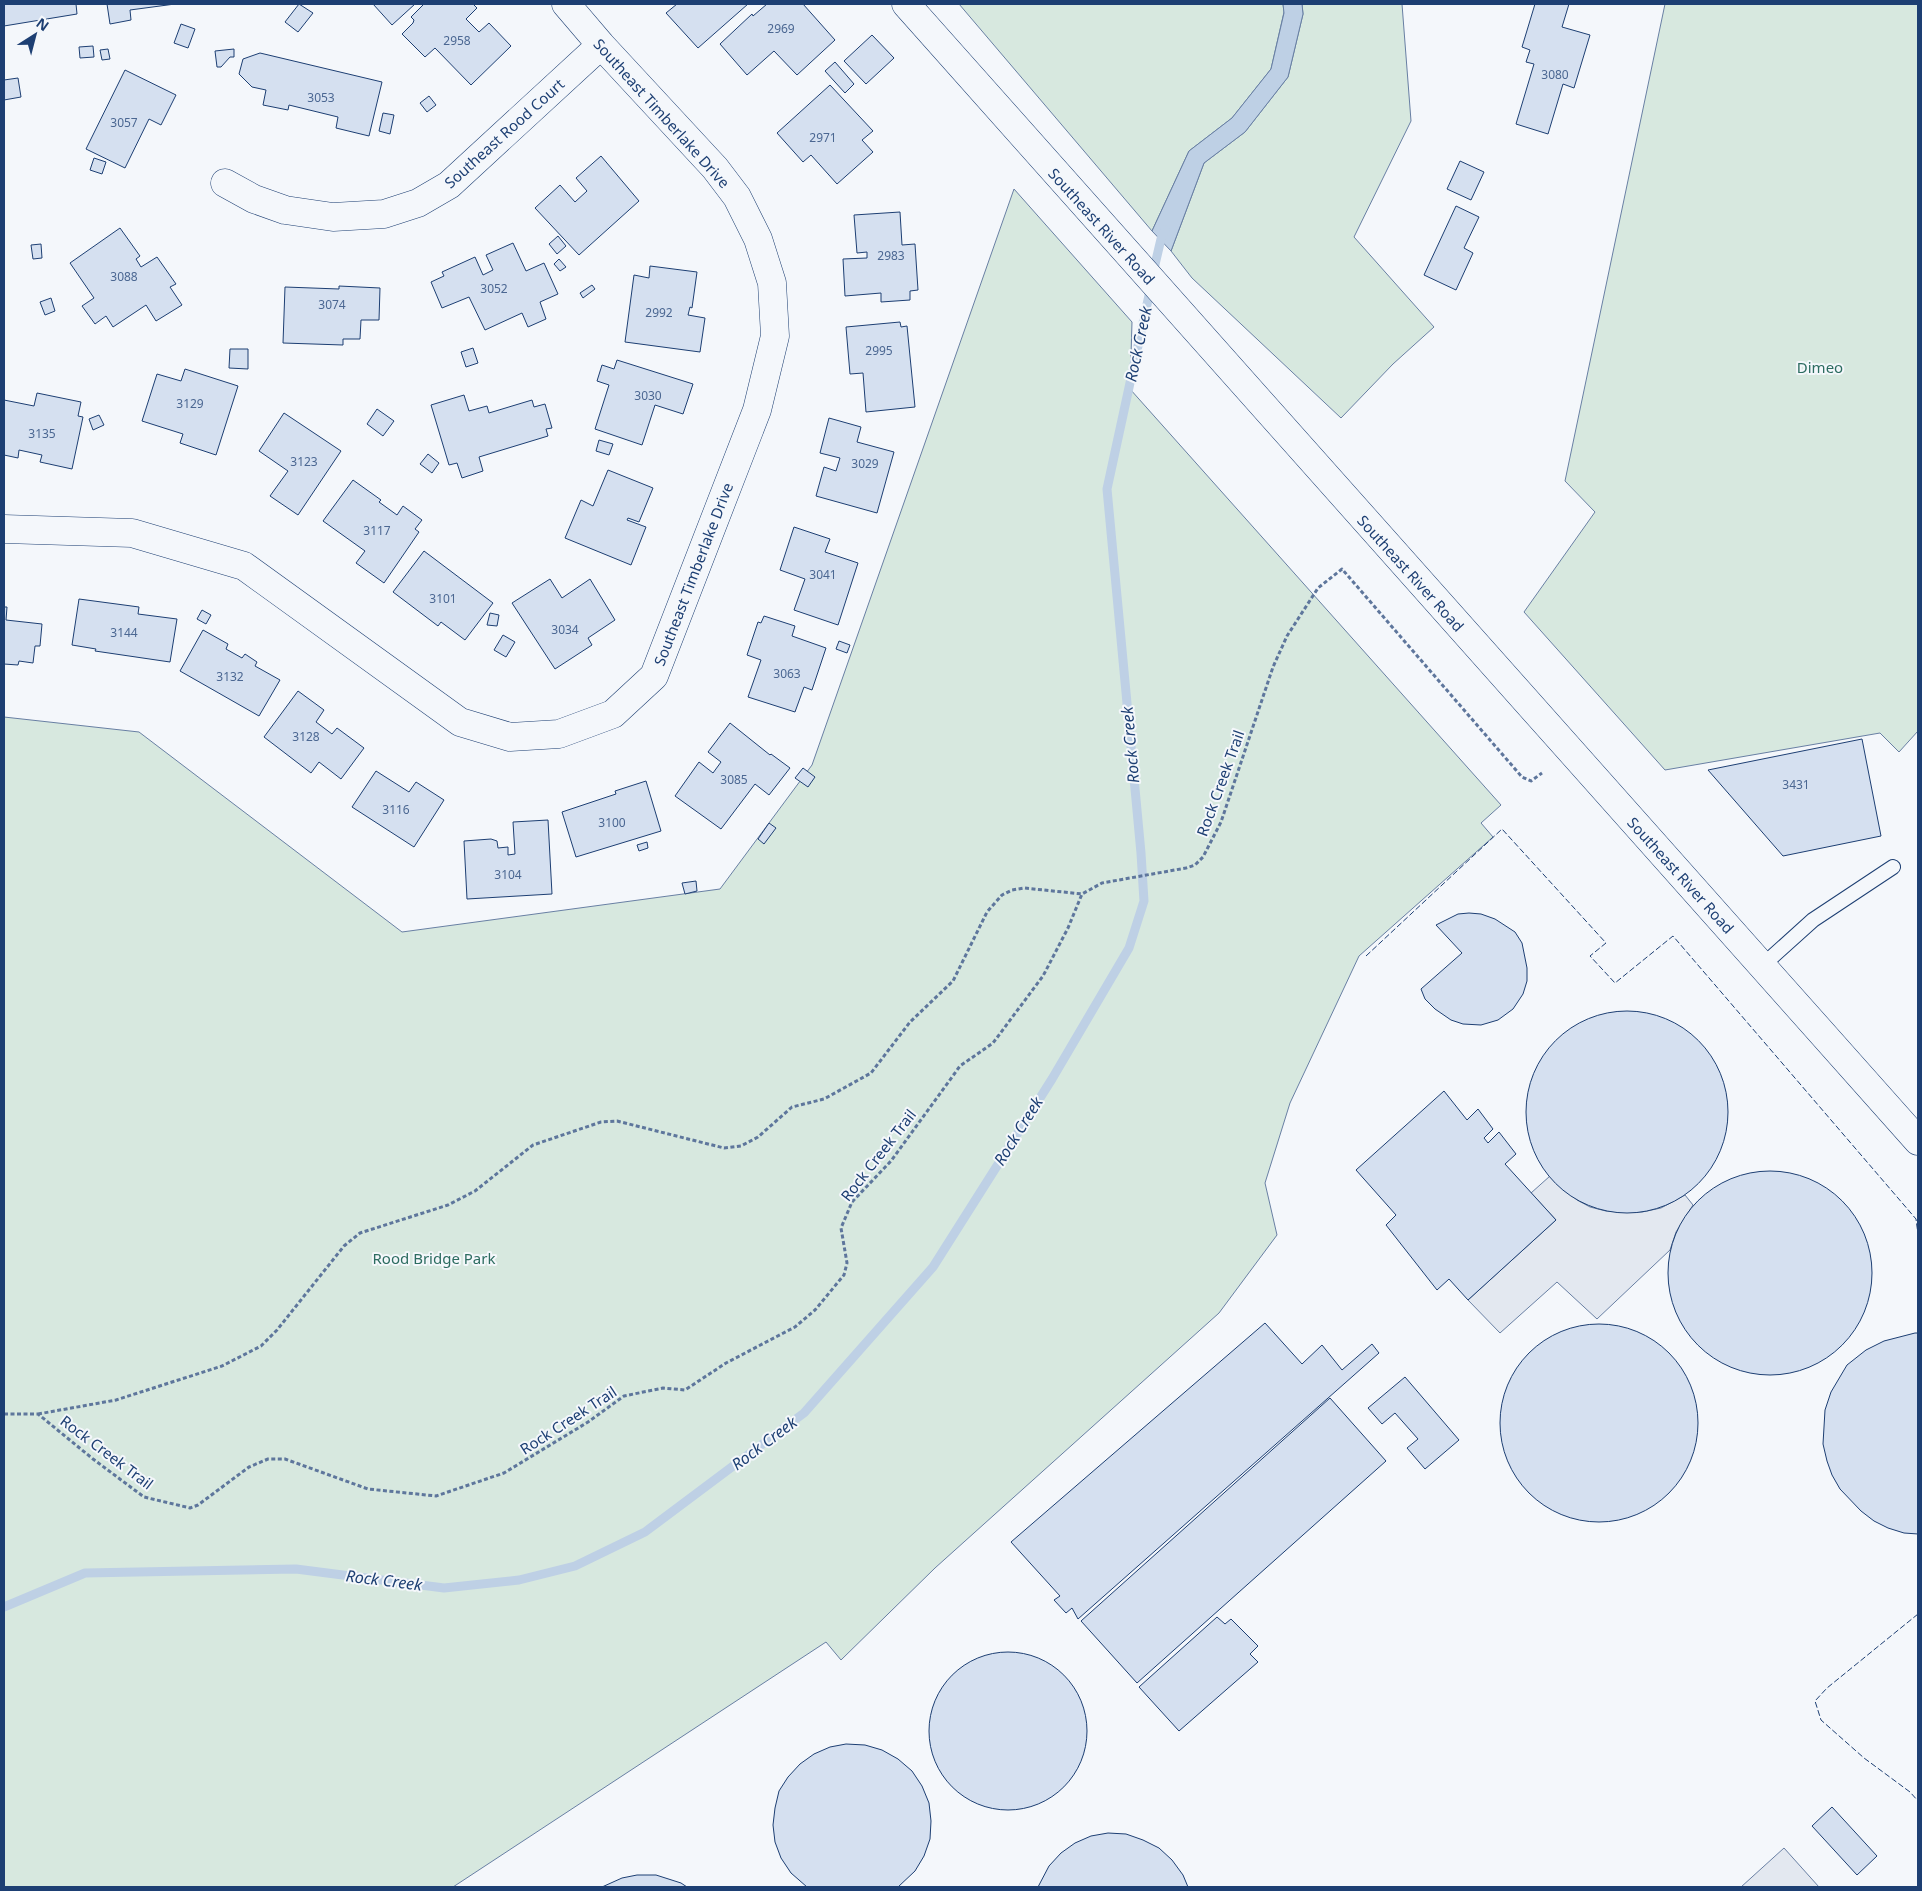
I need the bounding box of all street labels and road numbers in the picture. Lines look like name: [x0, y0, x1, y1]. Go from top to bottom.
street label: Southeast Timberlake Drive: [589, 34, 735, 192]
street label: Southeast Rood Court: [440, 73, 569, 192]
street label: Southeast River Road: [1044, 164, 1160, 288]
street label: Southeast Timberlake Drive: [649, 480, 737, 668]
street label: Southeast River Road: [1353, 511, 1469, 635]
street label: Rock Creek Trail: [1192, 727, 1248, 839]
street label: Southeast River Road: [1623, 813, 1739, 937]
street label: Rock Creek Trail: [836, 1105, 920, 1205]
street label: Rock Creek Trail: [516, 1381, 620, 1459]
street label: Rock Creek Trail: [57, 1411, 157, 1493]

